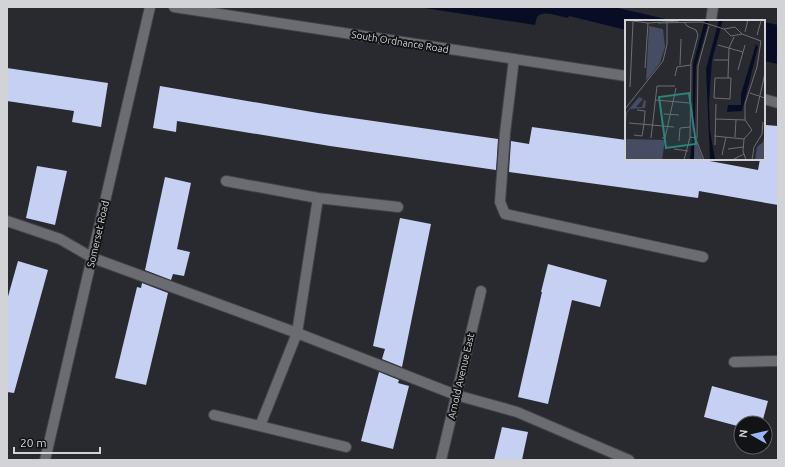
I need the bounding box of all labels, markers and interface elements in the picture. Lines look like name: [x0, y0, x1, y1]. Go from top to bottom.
inset map: [625, 20, 765, 160]
street label: South Ordnance Road: [351, 29, 449, 55]
street label: Somerset Road: [85, 199, 111, 268]
street label: Arnold Avenue East: [446, 332, 476, 420]
north arrow: [733, 415, 773, 455]
scale bar: [14, 429, 100, 455]
text: N: [737, 429, 750, 439]
text: 20 m: [20, 436, 47, 449]

